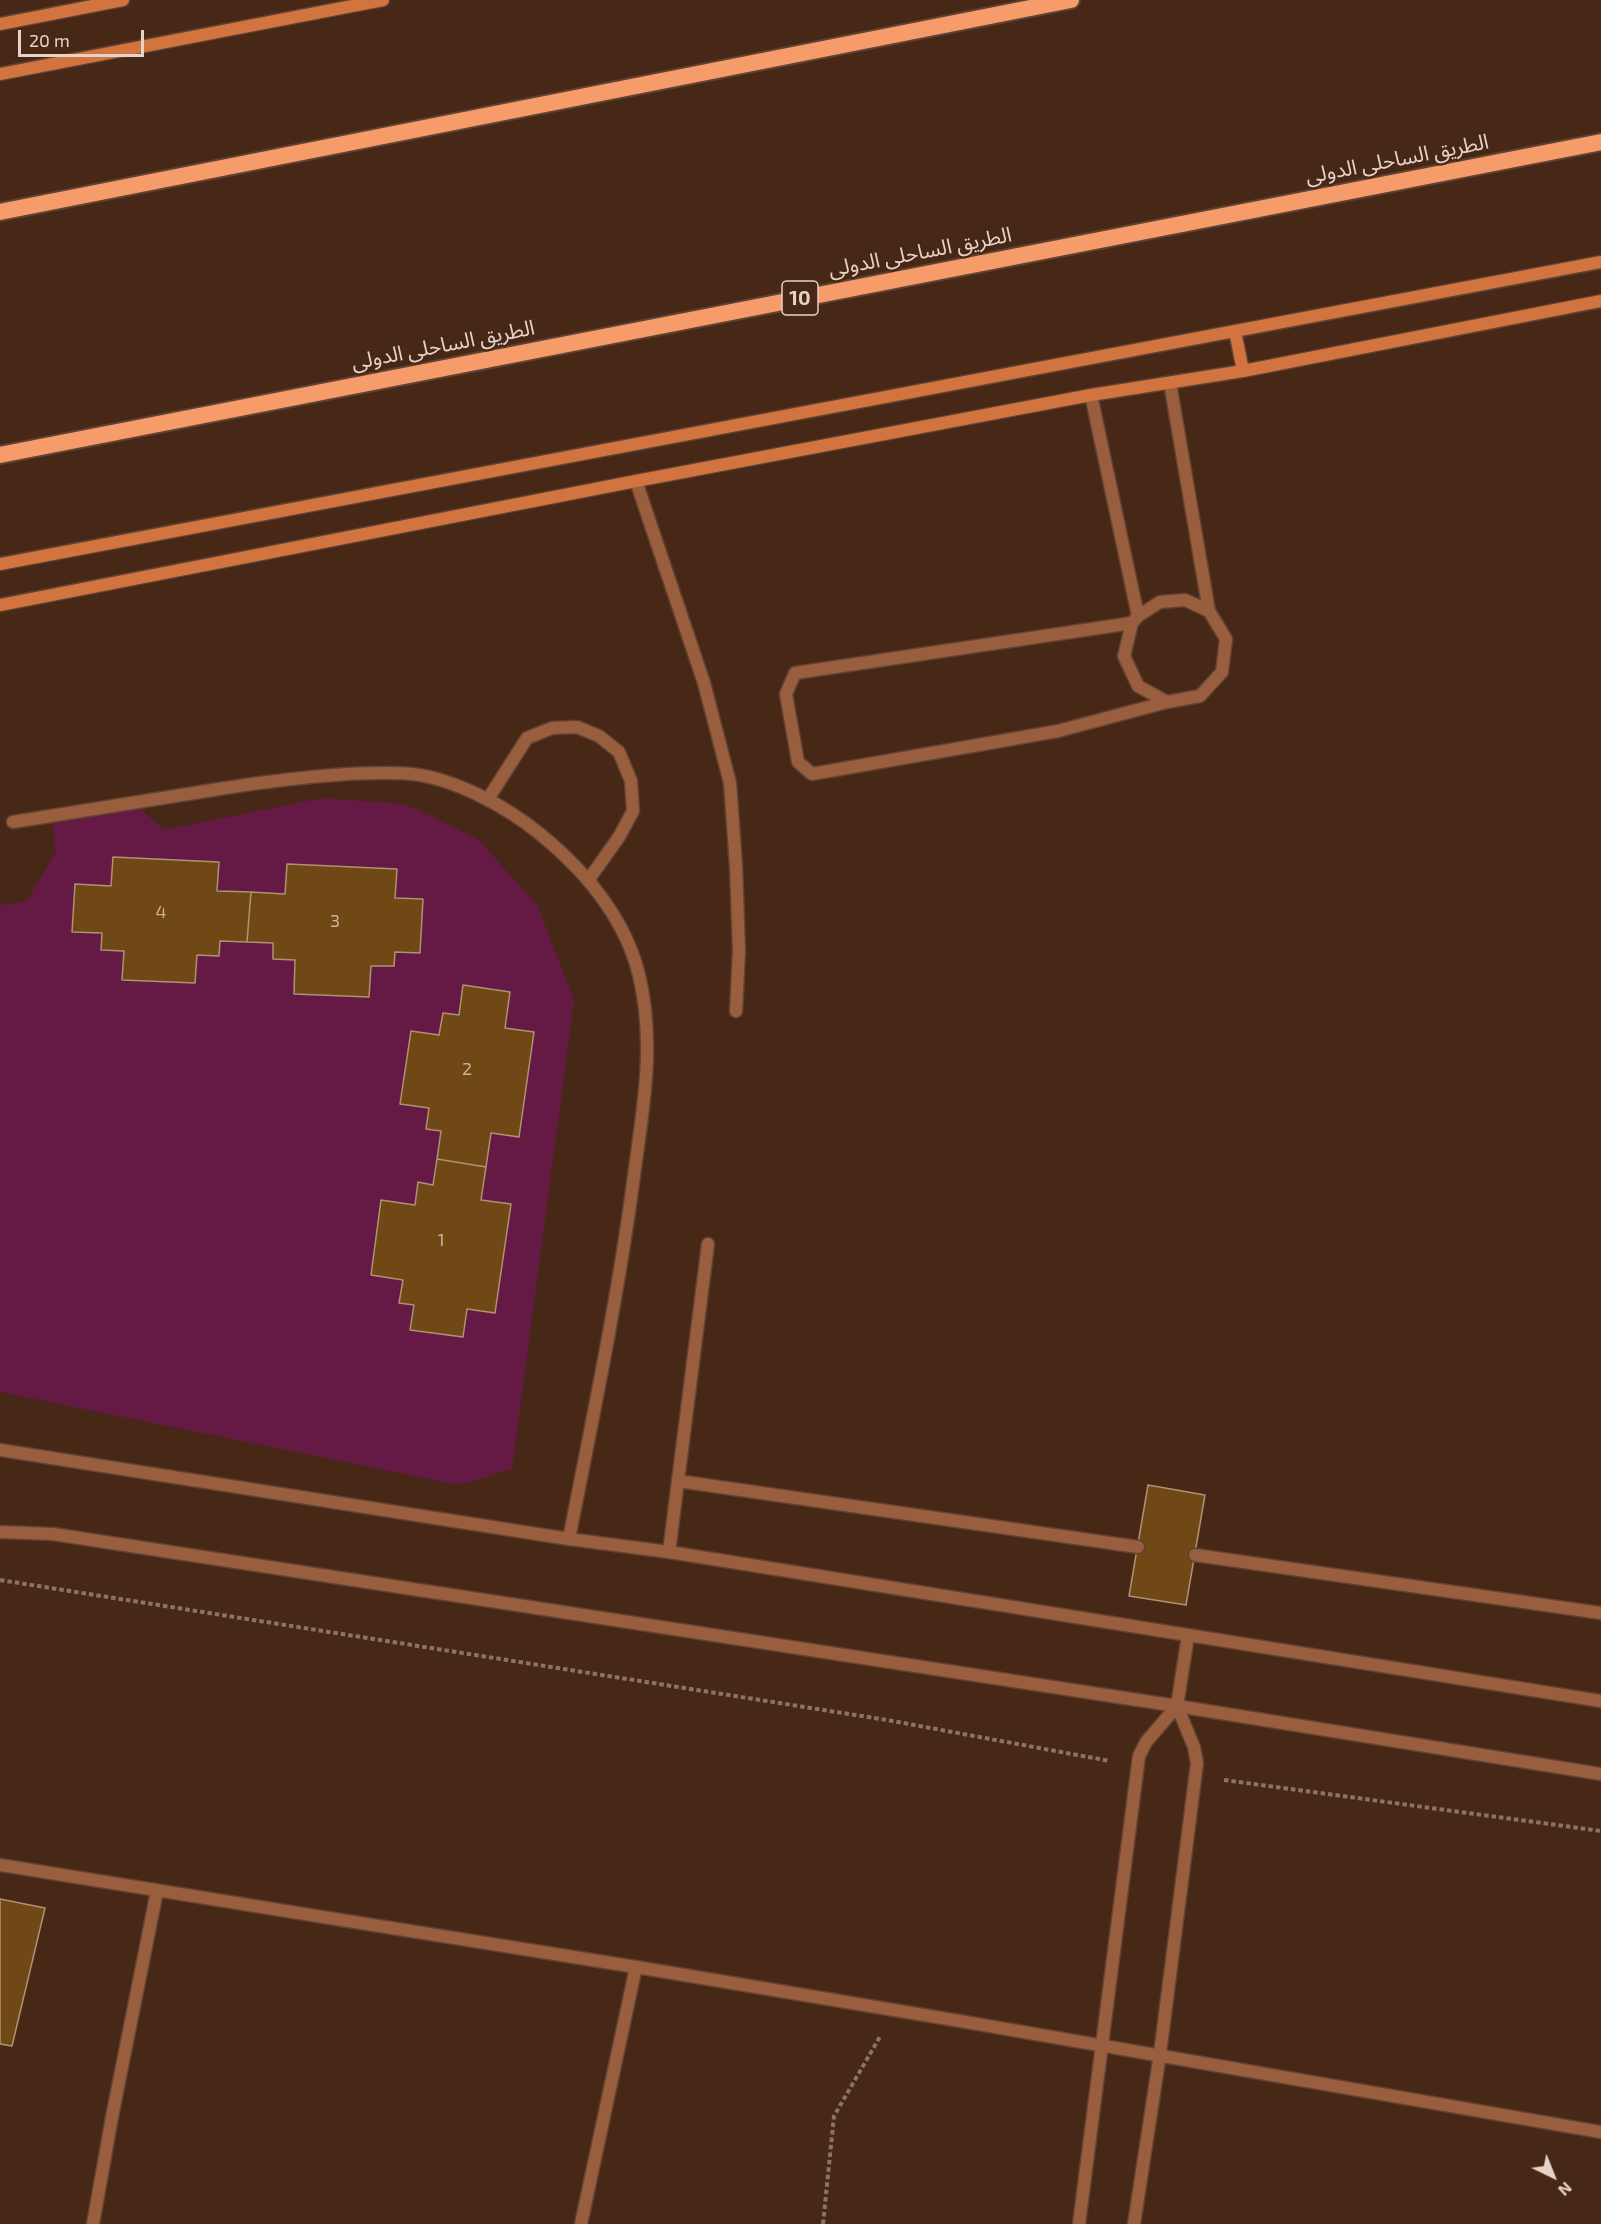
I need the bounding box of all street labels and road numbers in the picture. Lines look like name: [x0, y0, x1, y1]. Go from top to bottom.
street label: الطريق الساحلى الدولى: [1303, 129, 1491, 189]
street label: الطريق الساحلى الدولى: [826, 222, 1014, 282]
road number: 10: [782, 281, 818, 315]
street label: الطريق الساحلى الدولى: [349, 315, 537, 375]

